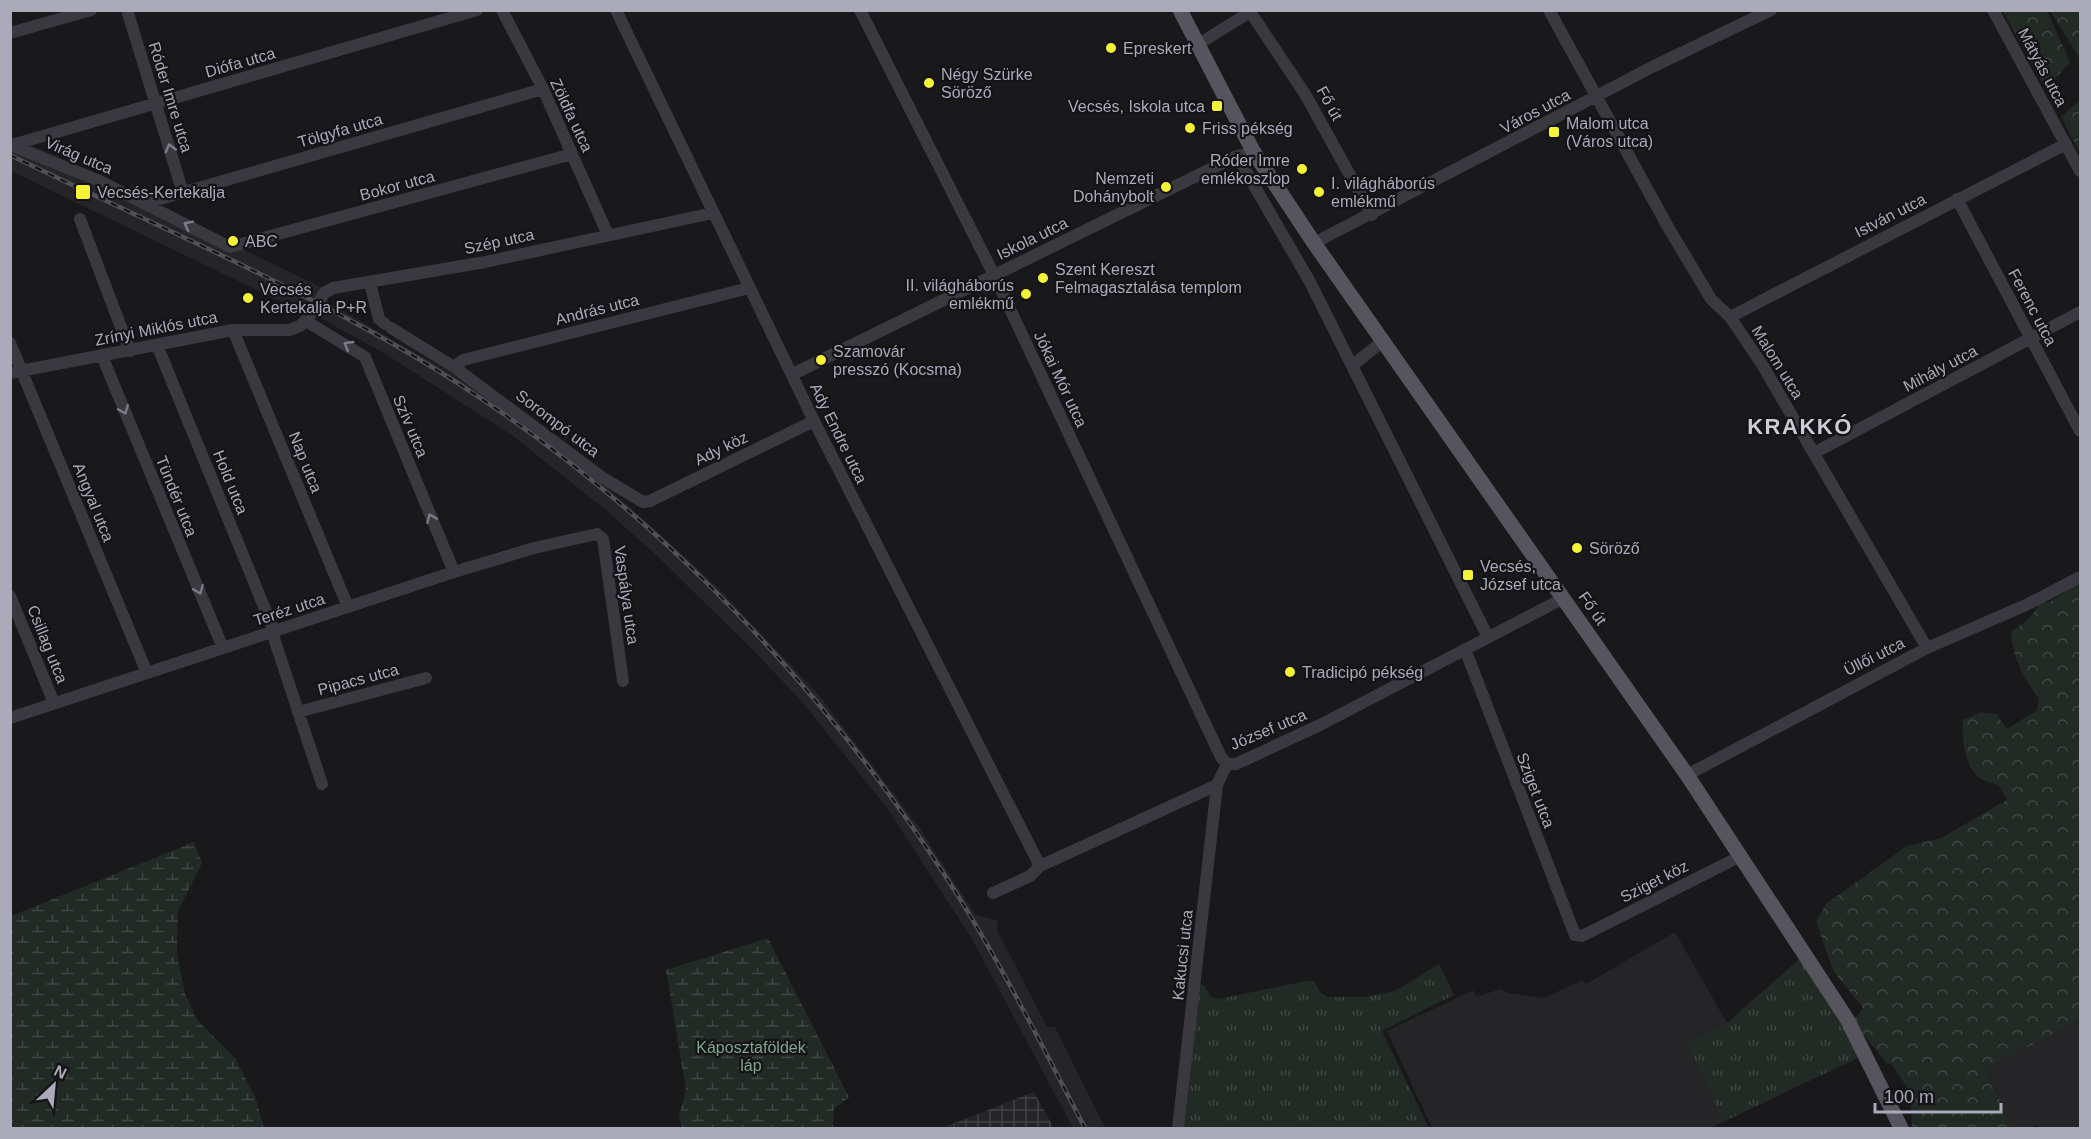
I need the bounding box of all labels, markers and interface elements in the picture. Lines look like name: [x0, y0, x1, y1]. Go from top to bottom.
street label: Mátyás utca: [2015, 25, 2070, 109]
street label: Róder Imre utca: [146, 40, 195, 155]
place label: Epreskert: [1123, 40, 1192, 57]
marker: Epreskert: [1104, 41, 1118, 55]
street label: Diófa utca: [203, 44, 277, 81]
place label: Négy Szürke Söröző: [941, 66, 1033, 101]
street label: Zöldfa utca: [547, 76, 596, 155]
marker: Négy Szürke Söröző: [922, 76, 936, 90]
street label: Fő út: [1313, 83, 1346, 124]
street label: Város utca: [1497, 86, 1573, 137]
place label: Vecsés, Iskola utca: [1068, 98, 1205, 115]
marker: Vecsés, Iskola utca: [1210, 99, 1224, 113]
street label: Tölgyfa utca: [296, 110, 384, 151]
place label: Malom utca (Város utca): [1566, 115, 1653, 150]
place label: Friss pékség: [1202, 120, 1293, 137]
marker: Friss pékség: [1183, 121, 1197, 135]
marker: Malom utca (Város utca): [1547, 125, 1561, 139]
street label: Virág utca: [42, 134, 115, 177]
one-way arrow: [165, 143, 177, 154]
place label: Róder Imre emlékoszlop: [1201, 152, 1290, 187]
marker: Róder Imre emlékoszlop: [1295, 162, 1309, 176]
street label: Bokor utca: [358, 167, 436, 204]
place label: Nemzeti Dohánybolt: [1073, 170, 1155, 205]
place label: I. világháborús emlékmű: [1331, 175, 1435, 210]
marker: Nemzeti Dohánybolt: [1159, 180, 1173, 194]
marker: Vecsés-Kertekalja: [74, 183, 92, 201]
place label: Vecsés-Kertekalja: [97, 184, 225, 201]
marker: I. világháborús emlékmű: [1312, 185, 1326, 199]
street label: István utca: [1852, 190, 1929, 241]
street label: Iskola utca: [994, 214, 1070, 263]
one-way arrow: [184, 221, 195, 232]
street label: Szép utca: [463, 226, 536, 257]
place label: ABC: [245, 233, 278, 250]
marker: ABC: [226, 234, 240, 248]
place label: Szent Kereszt Felmagasztalása templom: [1055, 261, 1242, 296]
street label: Ferenc utca: [2005, 266, 2060, 349]
marker: Szent Kereszt Felmagasztalása templom: [1036, 271, 1050, 285]
place label: II. világháborús emlékmű: [905, 277, 1014, 312]
place label: Vecsés Kertekalja P+R: [260, 281, 367, 316]
marker: II. világháborús emlékmű: [1019, 287, 1033, 301]
marker: Vecsés Kertekalja P+R: [241, 291, 255, 305]
street label: András utca: [554, 291, 641, 328]
street label: Zrínyi Miklós utca: [93, 308, 219, 349]
street label: Malom utca: [1748, 323, 1807, 402]
street label: Jókai Mór utca: [1031, 328, 1090, 430]
one-way arrow: [343, 341, 354, 352]
street label: Mihály utca: [1901, 342, 1980, 395]
place label: Szamovár presszó (Kocsma): [833, 343, 962, 378]
marker: Szamovár presszó (Kocsma): [814, 353, 828, 367]
street label: Ady Endre utca: [807, 380, 870, 486]
street label: Sorompó utca: [513, 387, 603, 460]
street label: Szív utca: [390, 393, 431, 460]
one-way arrow: [117, 404, 129, 415]
district label: KRAKKÓ: [1747, 414, 1853, 439]
street label: Ady köz: [692, 428, 751, 469]
street label: Nap utca: [286, 429, 325, 495]
street label: Hold utca: [210, 448, 251, 517]
street label: Tündér utca: [153, 453, 200, 539]
street label: Angyal utca: [70, 460, 117, 544]
one-way arrow: [426, 513, 438, 524]
place label: Söröző: [1589, 540, 1640, 557]
marker: Söröző: [1570, 541, 1584, 555]
street label: Vaspálya utca: [611, 545, 642, 646]
place label: Vecsés, József utca: [1480, 558, 1561, 593]
marker: Vecsés, József utca: [1461, 568, 1475, 582]
one-way arrow: [192, 584, 204, 595]
street label: Fő út: [1575, 588, 1610, 629]
street label: Teréz utca: [251, 590, 327, 629]
street label: Csillag utca: [24, 603, 71, 686]
street label: Üllői utca: [1841, 634, 1907, 679]
street label: Pipacs utca: [316, 661, 400, 698]
place label: Tradicipó pékség: [1302, 664, 1423, 681]
marker: Tradicipó pékség: [1283, 665, 1297, 679]
street label: József utca: [1228, 706, 1309, 753]
street label: Sziget utca: [1513, 750, 1558, 830]
street label: Sziget köz: [1617, 857, 1691, 906]
street label: Kakucsi utca: [1169, 909, 1196, 1001]
park label: Káposztaföldek láp: [696, 1039, 807, 1074]
north arrow: [24, 1055, 84, 1115]
text: N: [51, 1062, 69, 1082]
scale bar: [1875, 1076, 2001, 1114]
text: 100 m: [1884, 1087, 1934, 1107]

